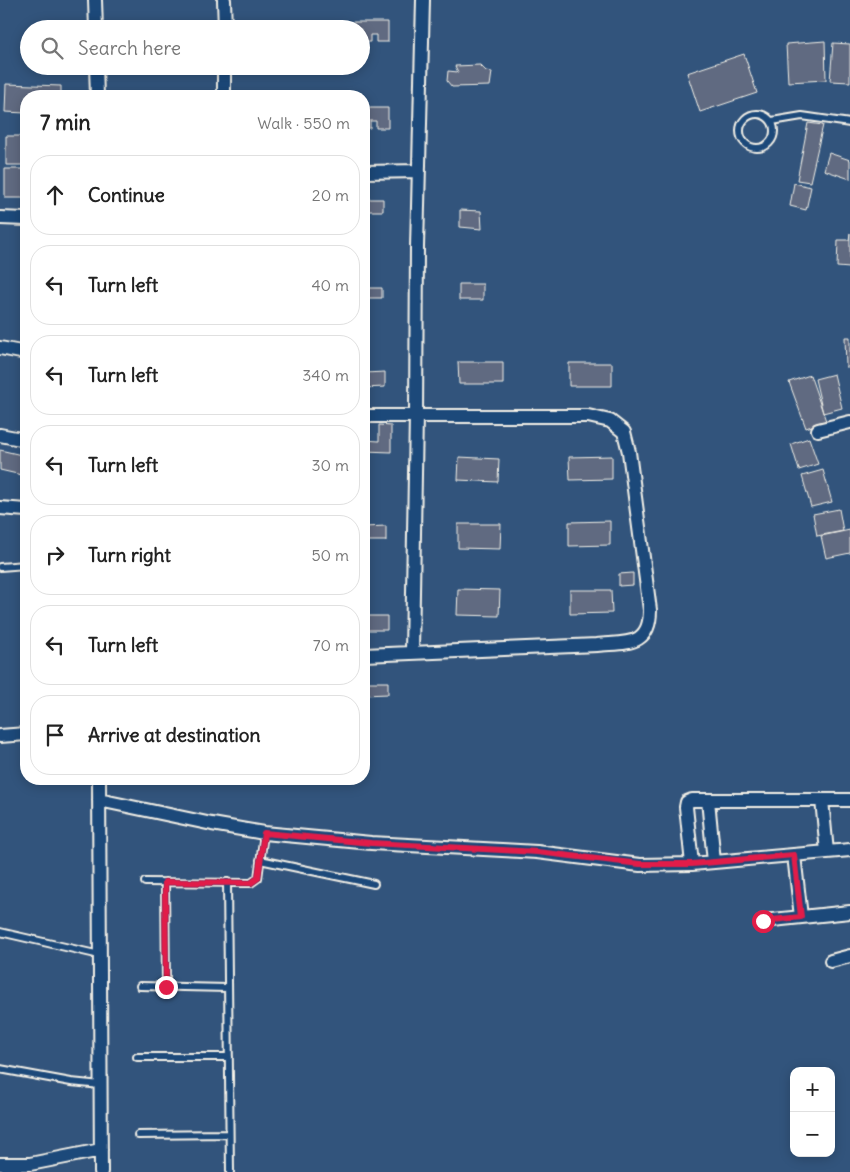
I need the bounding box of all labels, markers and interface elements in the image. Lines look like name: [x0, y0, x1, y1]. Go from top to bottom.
search box: [20, 20, 370, 75]
icon: search: [38, 34, 66, 62]
text: Search here: [78, 36, 181, 60]
text: 7 min: [40, 109, 91, 136]
text: Walk · 550 m: [257, 113, 350, 133]
icon: ahead: [41, 181, 69, 209]
text: Continue: [88, 183, 165, 207]
text: 20 m: [312, 185, 349, 205]
icon: left: [41, 271, 69, 299]
text: Turn left: [88, 273, 158, 297]
text: 40 m: [311, 275, 349, 295]
icon: left: [41, 361, 69, 389]
text: Turn left: [88, 363, 158, 387]
text: 340 m: [302, 365, 349, 385]
icon: left: [41, 451, 69, 479]
text: Turn left: [88, 453, 158, 477]
text: 30 m: [312, 455, 349, 475]
icon: right: [41, 541, 69, 569]
text: Turn right: [88, 543, 171, 567]
text: 50 m: [311, 545, 349, 565]
icon: left: [41, 631, 69, 659]
text: Turn left: [88, 633, 158, 657]
text: 70 m: [313, 635, 349, 655]
icon: arrive: [41, 721, 69, 749]
text: Arrive at destination: [88, 723, 261, 747]
route start: [752, 910, 775, 933]
route end: [155, 976, 178, 999]
map controls: [790, 1067, 835, 1157]
button: +: [790, 1067, 835, 1112]
button: −: [790, 1112, 835, 1157]

